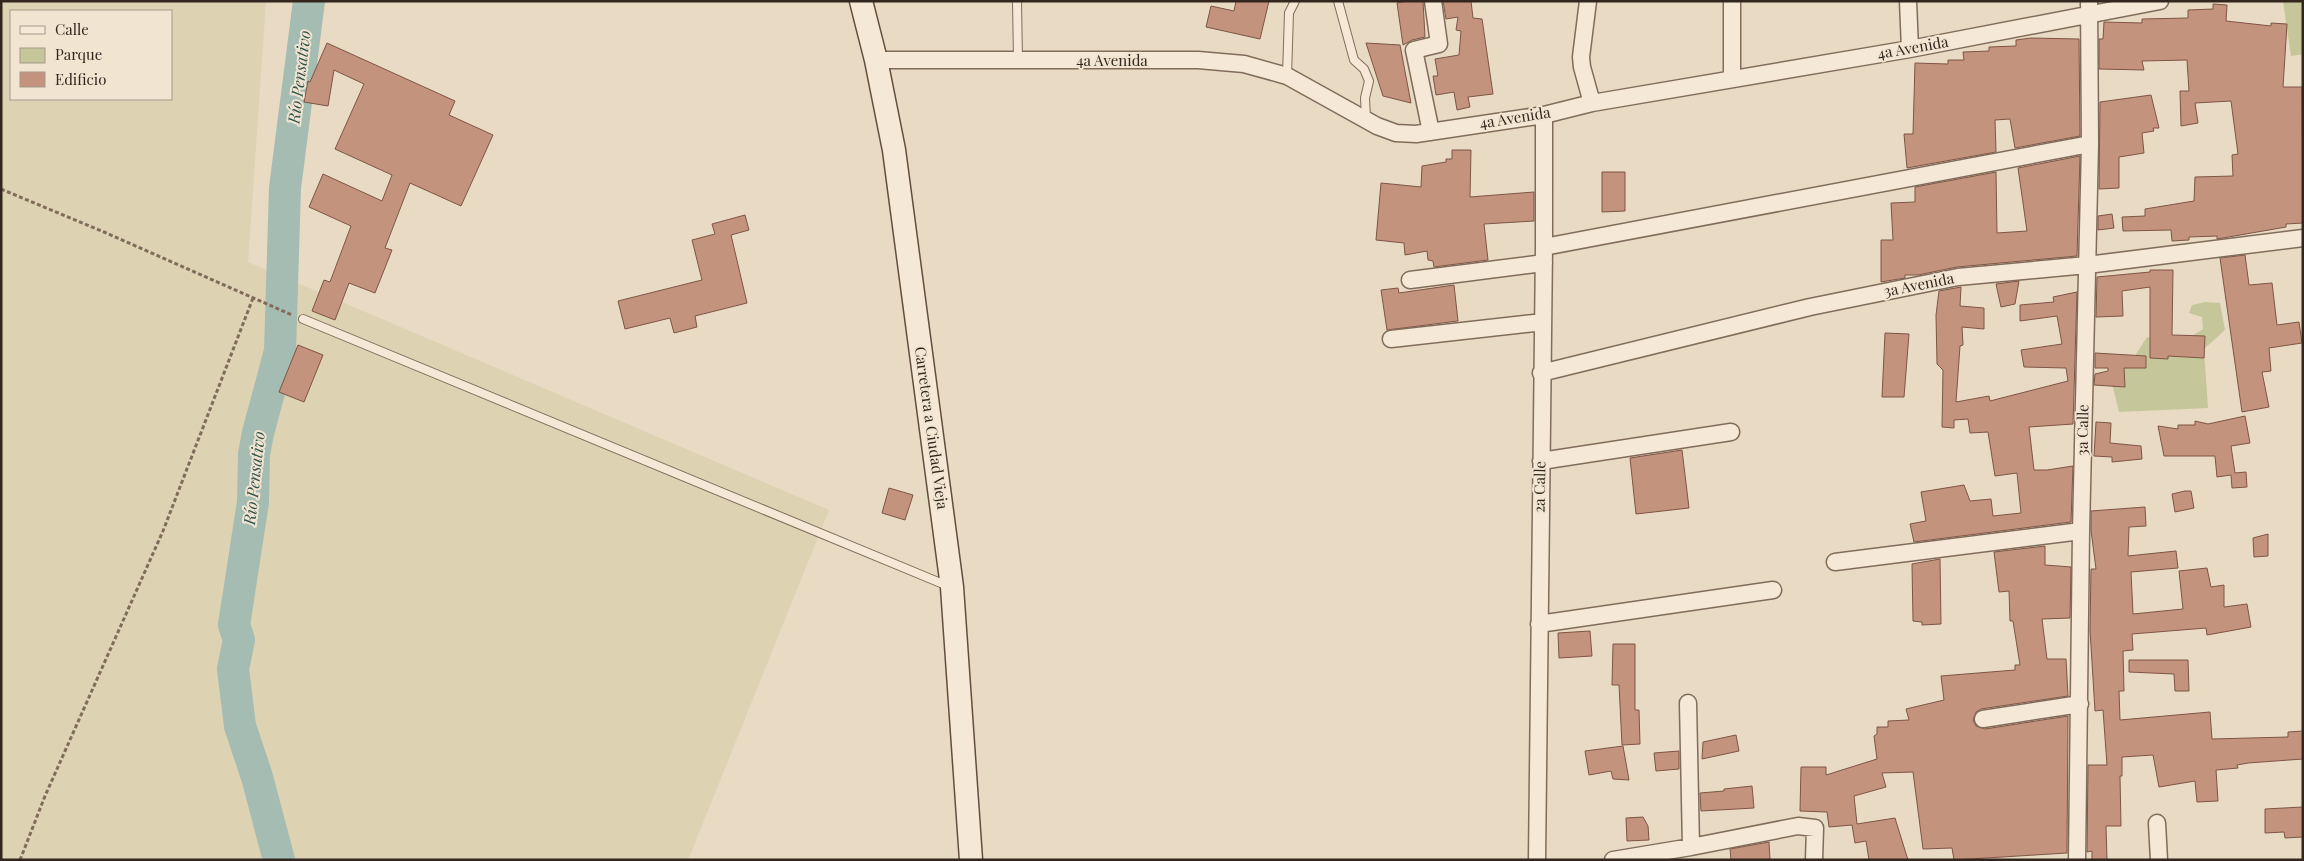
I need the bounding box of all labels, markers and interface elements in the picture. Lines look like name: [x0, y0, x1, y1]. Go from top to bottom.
legend: [10, 10, 172, 100]
text: Calle: [55, 19, 89, 39]
water label: Río Pensativo: [282, 29, 315, 126]
street label: 4a Avenida: [1876, 31, 1950, 63]
text: Parque: [55, 44, 102, 64]
street label: 4a Avenida: [1076, 50, 1148, 70]
text: Edificio: [55, 69, 106, 89]
street label: 4a Avenida: [1478, 101, 1552, 132]
street label: 3a Avenida: [1882, 267, 1956, 301]
street label: Carretera a Ciudad Vieja: [911, 345, 953, 511]
street label: 3a Calle: [2072, 404, 2092, 456]
water label: Río Pensativo: [238, 430, 269, 527]
street label: 2a Calle: [1529, 461, 1549, 513]

